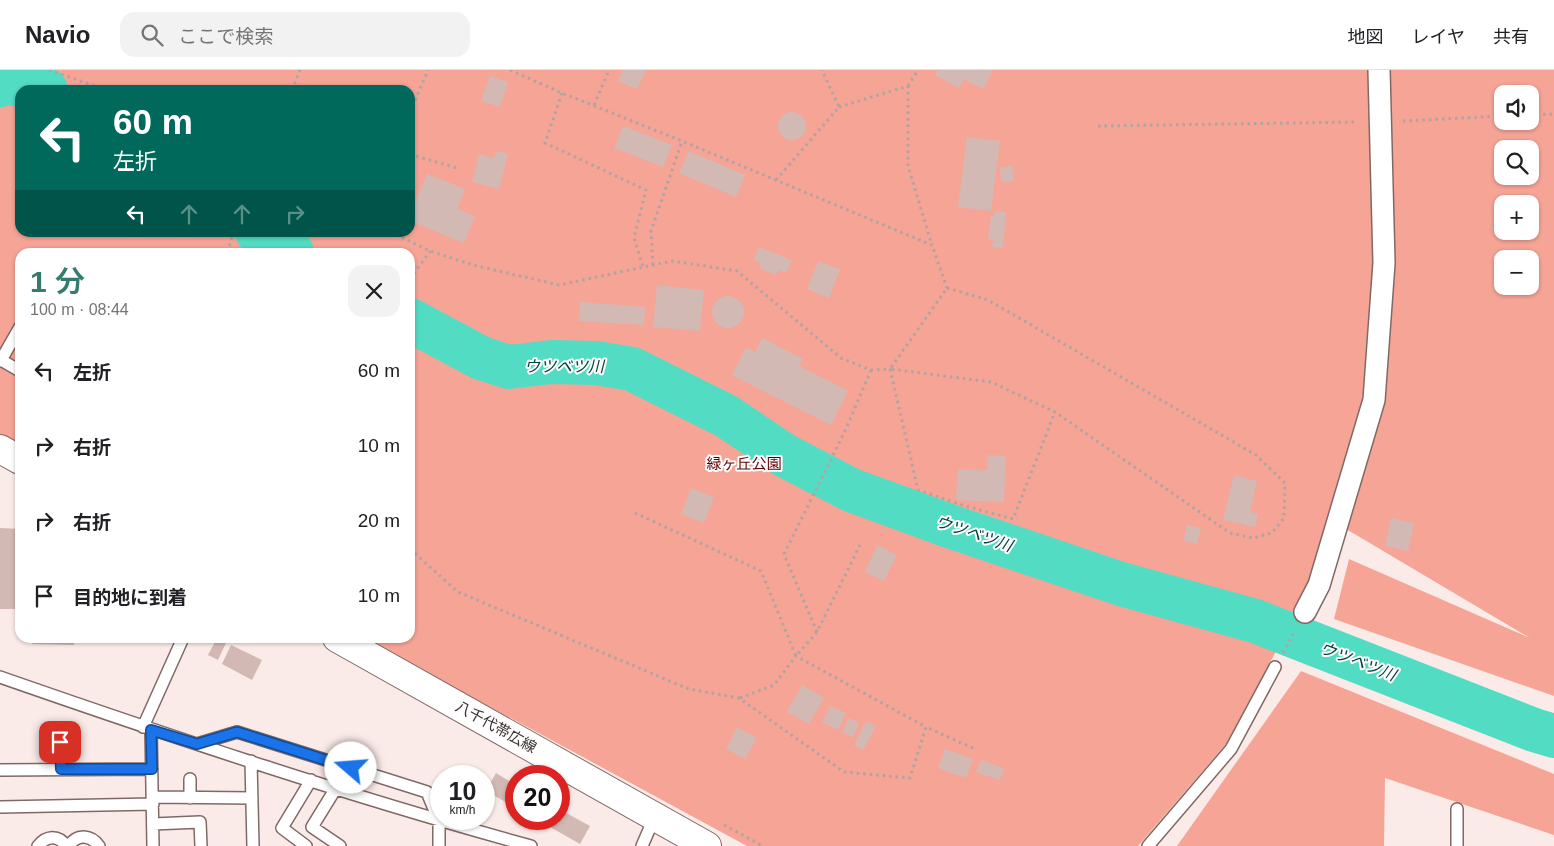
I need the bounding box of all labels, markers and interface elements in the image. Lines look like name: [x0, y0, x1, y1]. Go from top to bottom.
search box: [120, 12, 470, 57]
text: Navio: [25, 21, 90, 48]
icon: search: [138, 21, 166, 49]
text: ここで検索: [178, 26, 273, 47]
text: 地図: [1348, 27, 1384, 47]
text: レイヤ: [1412, 27, 1465, 47]
text: 共有: [1493, 27, 1529, 47]
map controls: [1494, 85, 1539, 295]
button: sound: [1494, 85, 1539, 130]
text: 60 m: [113, 102, 193, 141]
icon: left: [30, 105, 95, 170]
button: search: [1494, 140, 1539, 185]
text: 左折: [113, 149, 157, 174]
button: +: [1494, 195, 1539, 240]
icon: left: [122, 200, 150, 228]
icon: ahead: [175, 200, 203, 228]
icon: ahead: [228, 200, 256, 228]
icon: right: [281, 200, 309, 228]
button: −: [1494, 250, 1539, 295]
text: 1 分: [30, 265, 85, 298]
button: close: [348, 265, 400, 317]
text: 100 m · 08:44: [30, 301, 129, 318]
icon: left: [30, 357, 58, 385]
water label: ウツベツ川: [524, 358, 606, 375]
text: 60 m: [358, 360, 400, 381]
text: 左折: [73, 362, 111, 383]
icon: right: [30, 432, 58, 460]
text: 10 m: [358, 435, 400, 456]
text: 右折: [73, 437, 111, 458]
park label: 緑ヶ丘公園: [706, 455, 782, 472]
icon: right: [30, 507, 58, 535]
text: 20 m: [358, 510, 400, 531]
text: 右折: [73, 512, 111, 533]
water label: ウツベツ川: [933, 512, 1016, 555]
icon: arrive: [30, 582, 58, 610]
text: 10 m: [358, 585, 400, 606]
text: 目的地に到着: [73, 587, 187, 608]
water label: ウツベツ川: [1317, 639, 1400, 684]
street label: 八千代帯広線: [453, 697, 540, 756]
pin: [39, 721, 81, 763]
icon: arrive: [46, 728, 74, 756]
position arrow: [324, 741, 376, 793]
speed limit sign: 20: [505, 765, 570, 830]
text: 10: [449, 777, 476, 805]
text: km/h: [449, 803, 476, 817]

